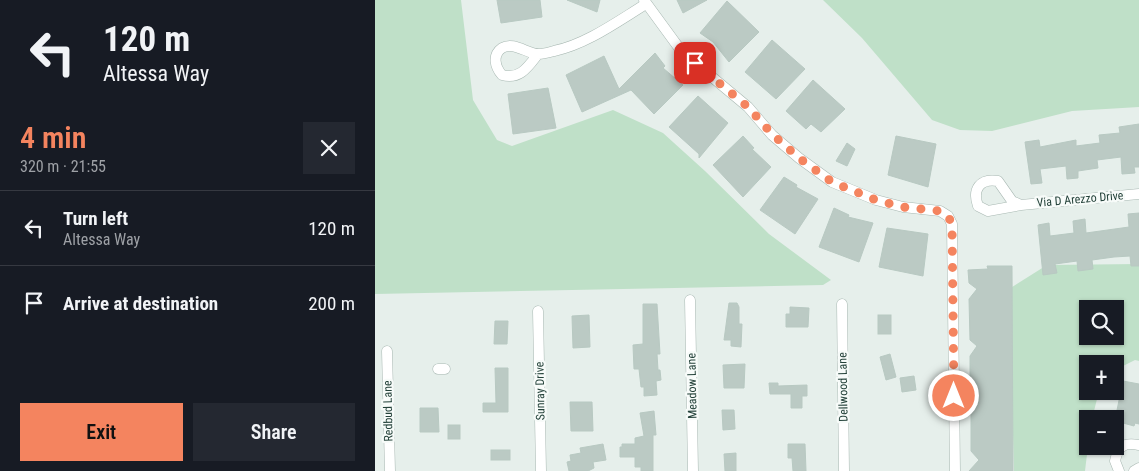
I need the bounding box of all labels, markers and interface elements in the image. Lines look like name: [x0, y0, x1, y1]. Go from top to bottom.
text: 120 m: [103, 19, 190, 60]
icon: left: [20, 20, 85, 85]
pin: [674, 42, 716, 84]
icon: arrive: [681, 49, 709, 77]
text: Altessa Way: [103, 61, 209, 86]
text: 4 min: [20, 120, 86, 155]
button: close: [303, 122, 355, 174]
text: 320 m · 21:55: [20, 157, 106, 176]
street label: Via D Arezzo Drive: [1036, 188, 1124, 210]
text: Turn left: [63, 207, 128, 230]
icon: left: [20, 214, 48, 242]
text: 120 m: [308, 217, 355, 240]
text: Altessa Way: [63, 230, 140, 249]
icon: arrive: [20, 289, 48, 317]
text: Arrive at destination: [63, 292, 218, 315]
text: 200 m: [308, 292, 355, 315]
map controls: [1079, 300, 1124, 455]
button: search: [1079, 300, 1124, 345]
street label: Dellwood Lane: [835, 352, 851, 422]
street label: Meadow Lane: [684, 353, 700, 419]
button: +: [1079, 355, 1124, 400]
street label: Sunray Drive: [532, 361, 548, 420]
position arrow: [927, 369, 979, 421]
street label: Redbud Lane: [380, 380, 396, 442]
button: Exit: [20, 403, 183, 461]
button: Share: [193, 403, 355, 461]
button: −: [1079, 410, 1124, 455]

